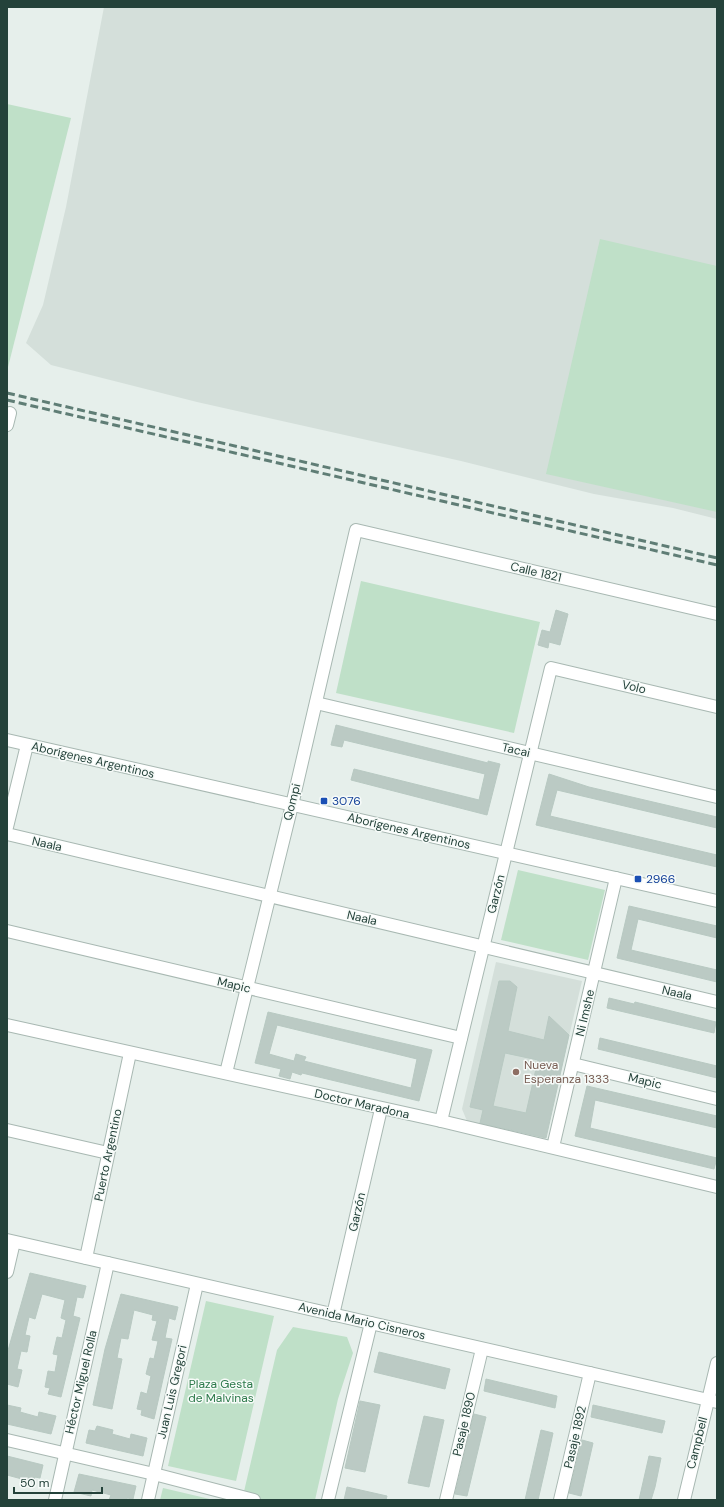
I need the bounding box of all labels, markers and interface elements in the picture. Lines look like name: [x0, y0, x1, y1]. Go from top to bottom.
street label: Calle 1821: [509, 558, 563, 586]
street label: Volo: [620, 676, 648, 698]
street label: Aborígenes Argentinos: [30, 738, 156, 782]
street label: Tacai: [500, 739, 532, 761]
street label: Qompi: [280, 782, 304, 822]
place label: 3076: [332, 793, 361, 809]
marker: 3076: [319, 796, 329, 806]
street label: Aborígenes Argentinos: [346, 809, 472, 853]
street label: Naala: [30, 833, 64, 855]
place label: 2966: [646, 871, 675, 887]
street label: Garzón: [483, 873, 509, 915]
marker: 2966: [633, 874, 643, 884]
street label: Naala: [345, 907, 379, 929]
street label: Mapic: [216, 973, 252, 997]
street label: Naala: [660, 982, 694, 1004]
street label: Ni Imshe: [572, 988, 598, 1038]
place label: Nueva Esperanza 1333: [524, 1057, 609, 1087]
marker: Nueva Esperanza 1333: [511, 1067, 521, 1077]
street label: Mapic: [627, 1069, 663, 1093]
street label: Doctor Maradona: [313, 1085, 411, 1123]
street label: Puerto Argentino: [90, 1107, 126, 1203]
street label: Garzón: [345, 1191, 369, 1233]
street label: Avenida Mario Cisneros: [297, 1299, 427, 1343]
street label: Héctor Miguel Rolla: [61, 1329, 101, 1435]
street label: Juan Luis Gregori: [153, 1343, 191, 1440]
park label: Plaza Gesta de Malvinas: [188, 1376, 254, 1406]
street label: Pasaje 1890: [449, 1390, 479, 1458]
street label: Pasaje 1892: [560, 1404, 590, 1470]
street label: Campbell: [683, 1415, 711, 1471]
scale bar: [14, 1469, 102, 1495]
text: 50 m: [20, 1475, 49, 1491]

